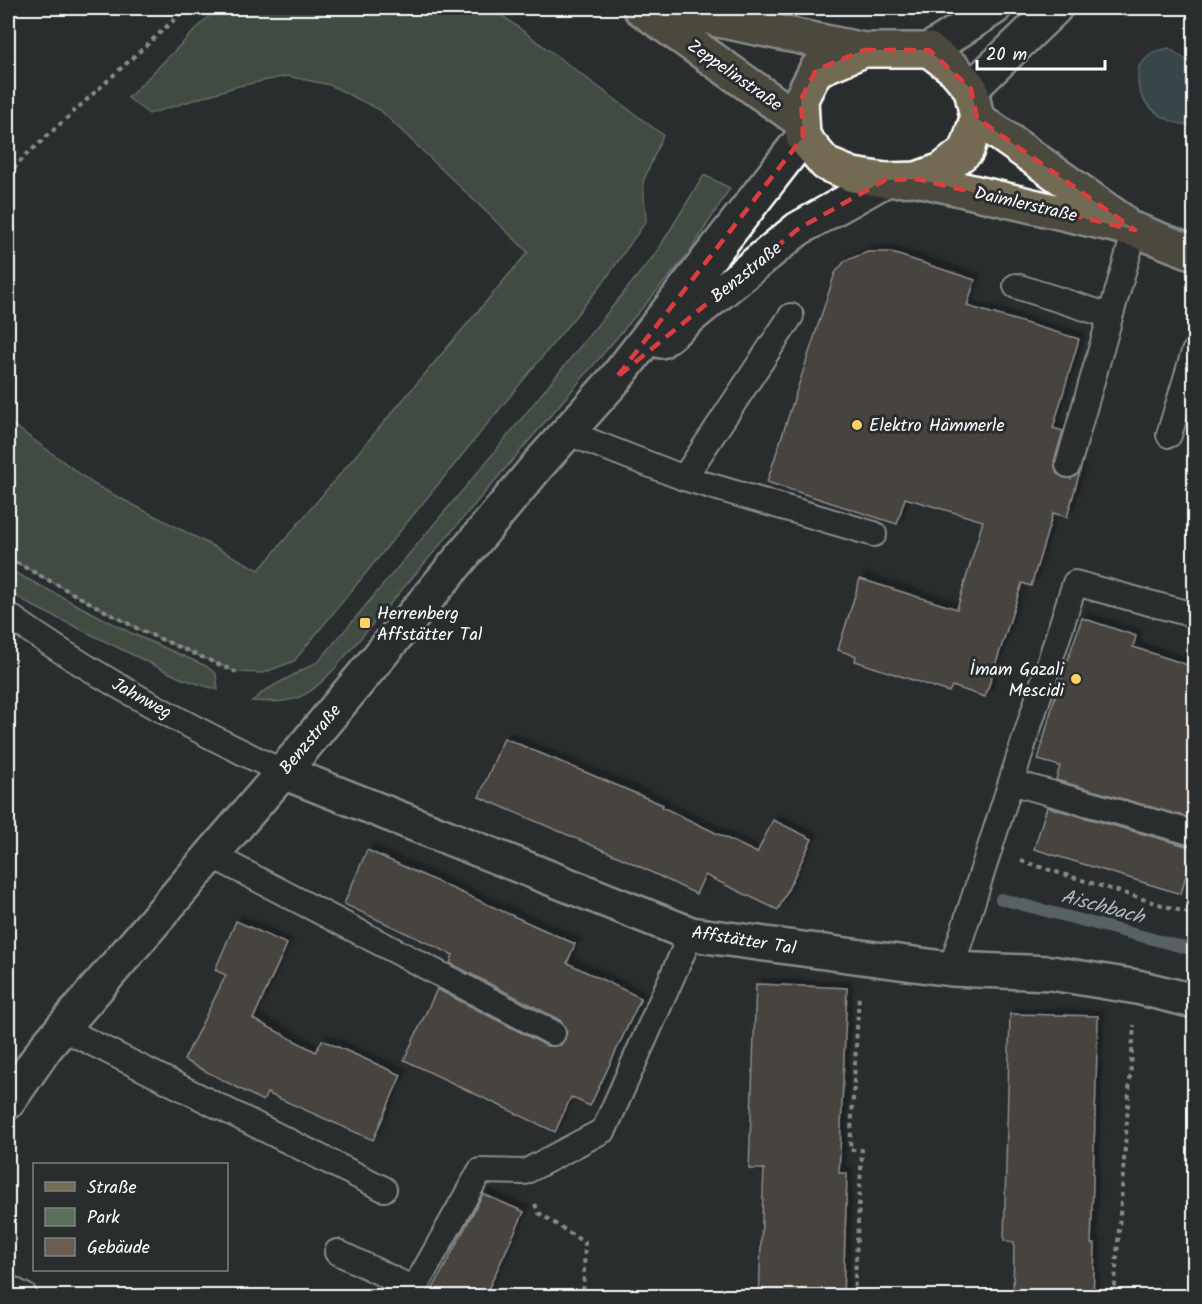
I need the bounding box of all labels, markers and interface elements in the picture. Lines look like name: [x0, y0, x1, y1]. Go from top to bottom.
street label: Zeppelinstraße: [681, 33, 788, 120]
scale bar: [977, 33, 1104, 71]
text: 20 m: [986, 41, 1027, 70]
street label: Daimlerstraße: [971, 180, 1080, 231]
street label: Benzstraße: [705, 235, 789, 311]
place label: Elektro Hämmerle: [869, 412, 1005, 441]
marker: Elektro Hämmerle: [850, 418, 864, 432]
place label: Herrenberg Affstätter Tal: [377, 600, 483, 650]
marker: Herrenberg Affstätter Tal: [358, 616, 372, 630]
place label: İmam Gazali Mescidi: [970, 656, 1065, 706]
street label: Jahnweg: [106, 671, 177, 728]
marker: İmam Gazali Mescidi: [1069, 672, 1083, 686]
street label: Benzstraße: [273, 698, 349, 782]
water label: Aischbach: [1058, 882, 1150, 935]
street label: Affstätter Tal: [689, 919, 799, 964]
legend: [33, 1163, 228, 1271]
text: Straße: [87, 1174, 137, 1203]
text: Park: [87, 1204, 120, 1233]
text: Gebäude: [87, 1234, 150, 1263]

